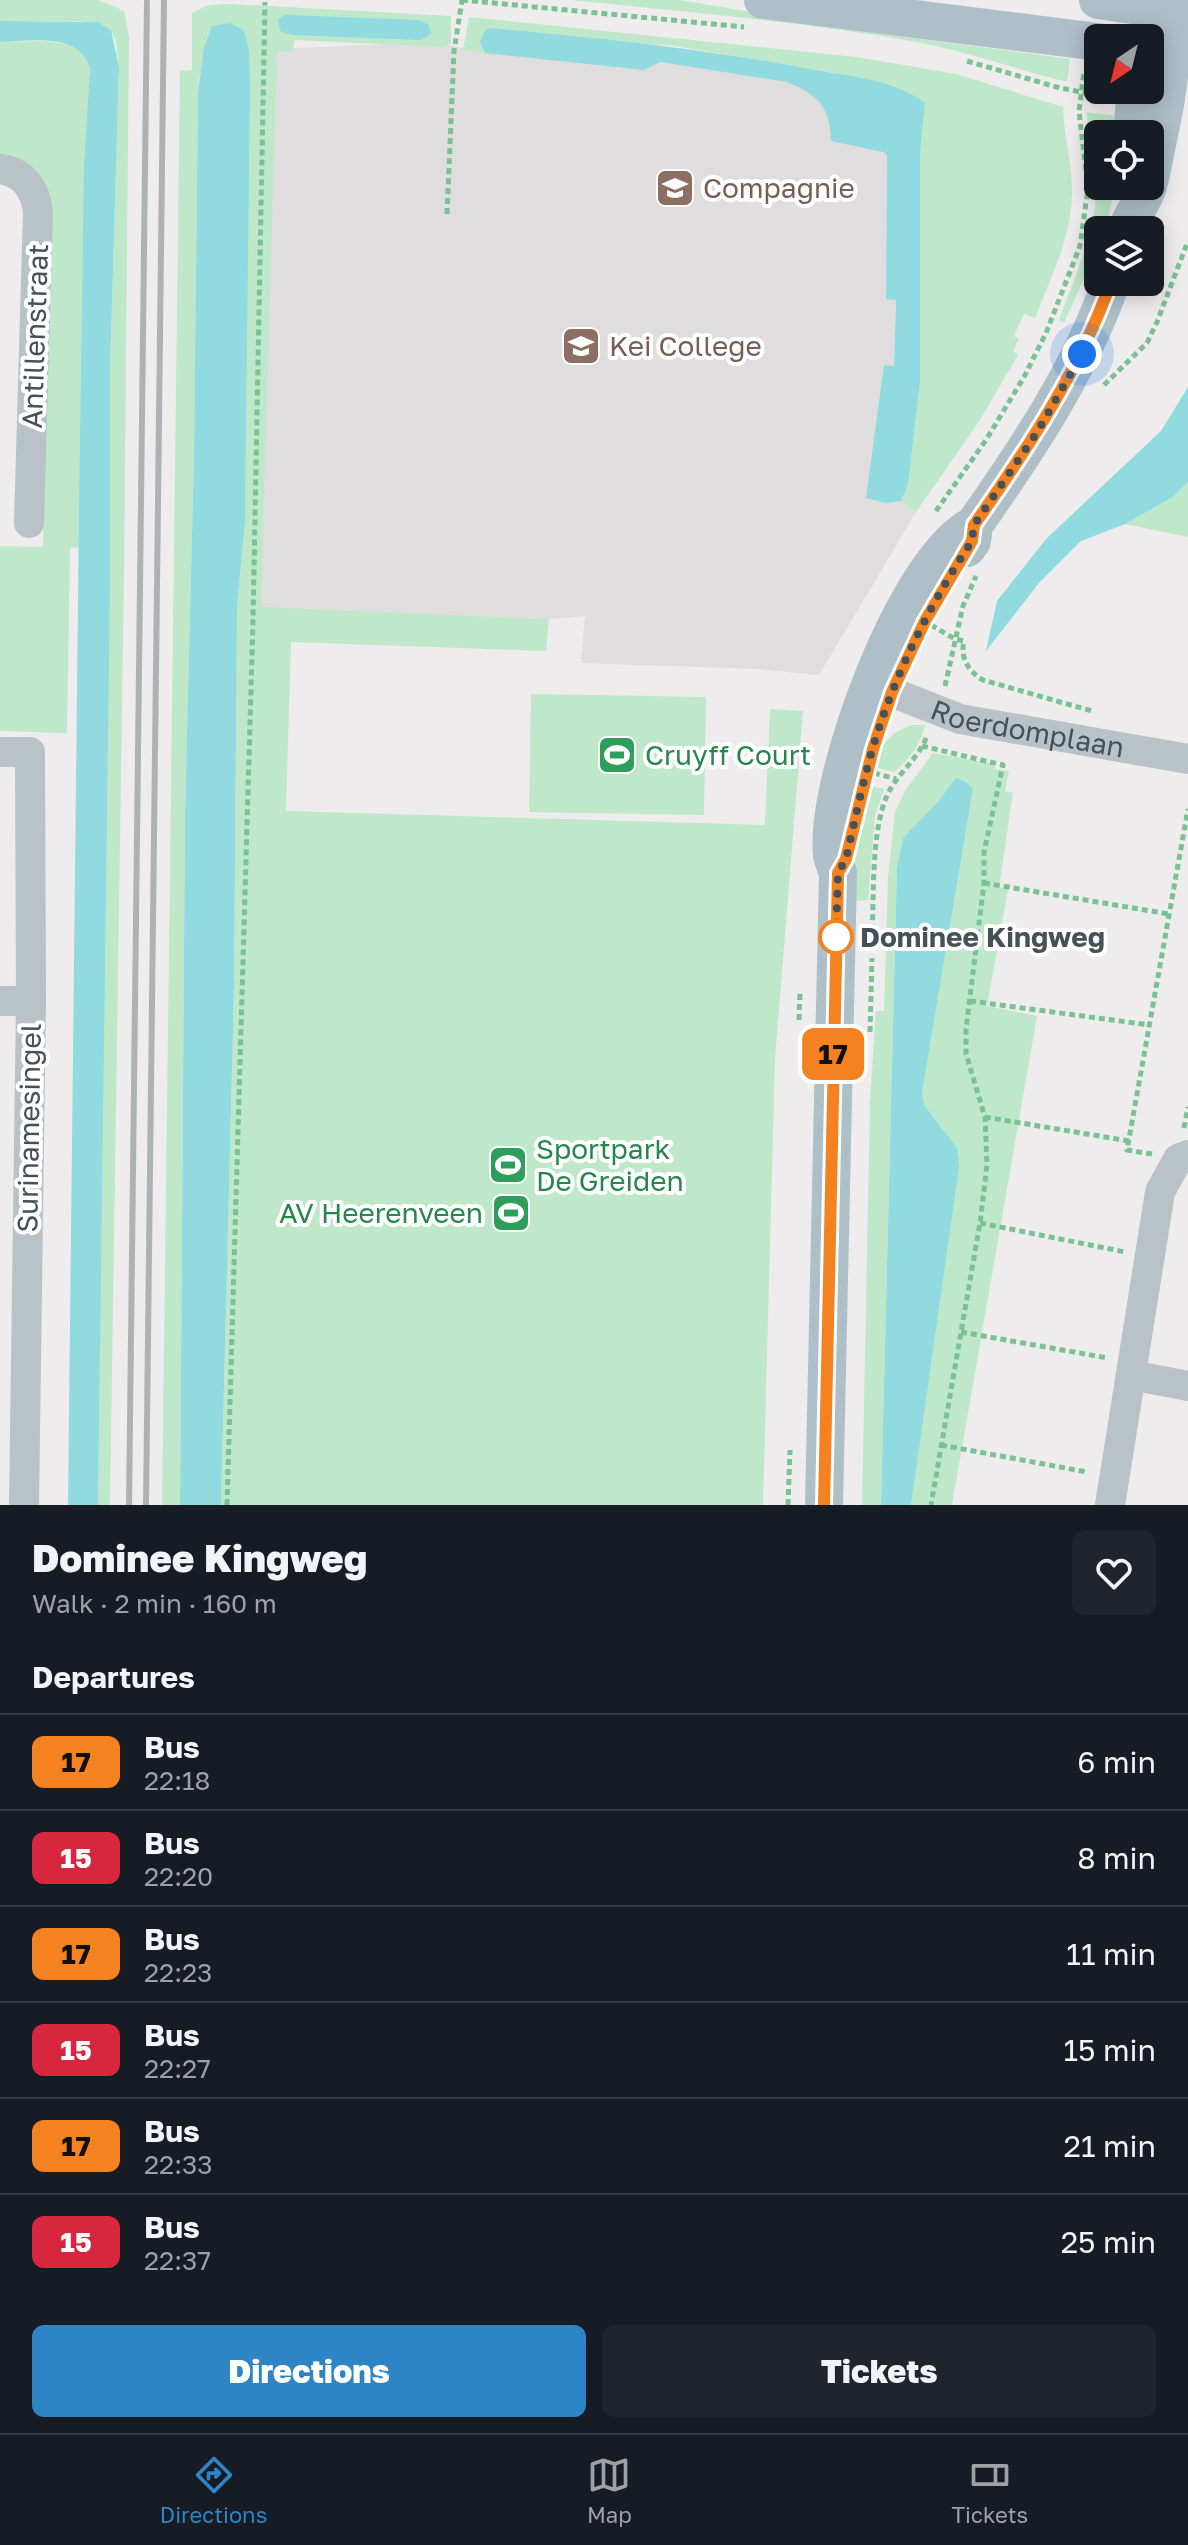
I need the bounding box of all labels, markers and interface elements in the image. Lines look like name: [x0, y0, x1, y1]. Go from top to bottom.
north arrow: [1084, 24, 1164, 104]
map controls: [1084, 24, 1164, 296]
button: locate: [1084, 120, 1164, 200]
school or university icon: Compagnie: [654, 167, 696, 209]
place label: Compagnie: [703, 171, 855, 204]
button: layers: [1084, 216, 1164, 296]
street label: Antillenstraat: [15, 243, 54, 429]
school or university icon: Kei College: [560, 325, 602, 367]
place label: Kei College: [609, 329, 762, 362]
your location: [1062, 334, 1102, 374]
street label: Roerdomplaan: [926, 692, 1127, 764]
sports icon: Cruyff Court: [596, 734, 638, 776]
place label: Cruyff Court: [645, 738, 811, 771]
marker: Dominee Kingweg: [819, 920, 853, 954]
place label: Dominee Kingweg: [860, 920, 1105, 953]
street label: Surinamesingel: [10, 1023, 47, 1233]
line badge: 17: [797, 1028, 869, 1080]
text: 17: [818, 1037, 848, 1070]
place label: Sportpark De Greiden: [536, 1132, 684, 1197]
sports icon: Sportpark De Greiden: [487, 1144, 529, 1186]
sports icon: AV Heerenveen: [490, 1192, 532, 1234]
place label: AV Heerenveen: [279, 1196, 483, 1229]
button: heart: [1072, 1531, 1156, 1615]
text: Dominee Kingweg: [32, 1535, 367, 1580]
text: Walk · 2 min · 160 m: [32, 1588, 277, 1619]
text: Departures: [32, 1659, 195, 1695]
text: Bus: [144, 1729, 200, 1765]
text: 6 min: [1077, 1744, 1156, 1780]
text: 17: [61, 1745, 91, 1778]
text: 22:18: [144, 1765, 210, 1796]
text: Bus: [144, 1825, 200, 1861]
text: 8 min: [1077, 1840, 1156, 1876]
text: 15: [60, 1841, 92, 1874]
text: 22:20: [144, 1861, 213, 1892]
text: Bus: [144, 1921, 200, 1957]
text: 11 min: [1066, 1936, 1156, 1972]
text: 17: [61, 1937, 91, 1970]
text: 22:23: [144, 1957, 212, 1988]
text: Bus: [144, 2017, 200, 2053]
text: 15 min: [1064, 2032, 1156, 2068]
text: 15: [60, 2033, 92, 2066]
text: 22:27: [144, 2053, 211, 2084]
text: Bus: [144, 2113, 200, 2149]
text: 21 min: [1064, 2128, 1156, 2164]
text: 17: [61, 2129, 91, 2162]
text: 22:33: [144, 2149, 212, 2180]
text: Bus: [144, 2209, 200, 2245]
text: 25 min: [1061, 2224, 1156, 2260]
text: 15: [60, 2225, 92, 2258]
text: 22:37: [144, 2245, 211, 2276]
button: Directions: [32, 2325, 586, 2417]
button: Tickets: [602, 2325, 1156, 2417]
tab: Directions: [160, 2453, 267, 2528]
tab: Map: [587, 2453, 632, 2528]
tab: Tickets: [951, 2453, 1028, 2528]

